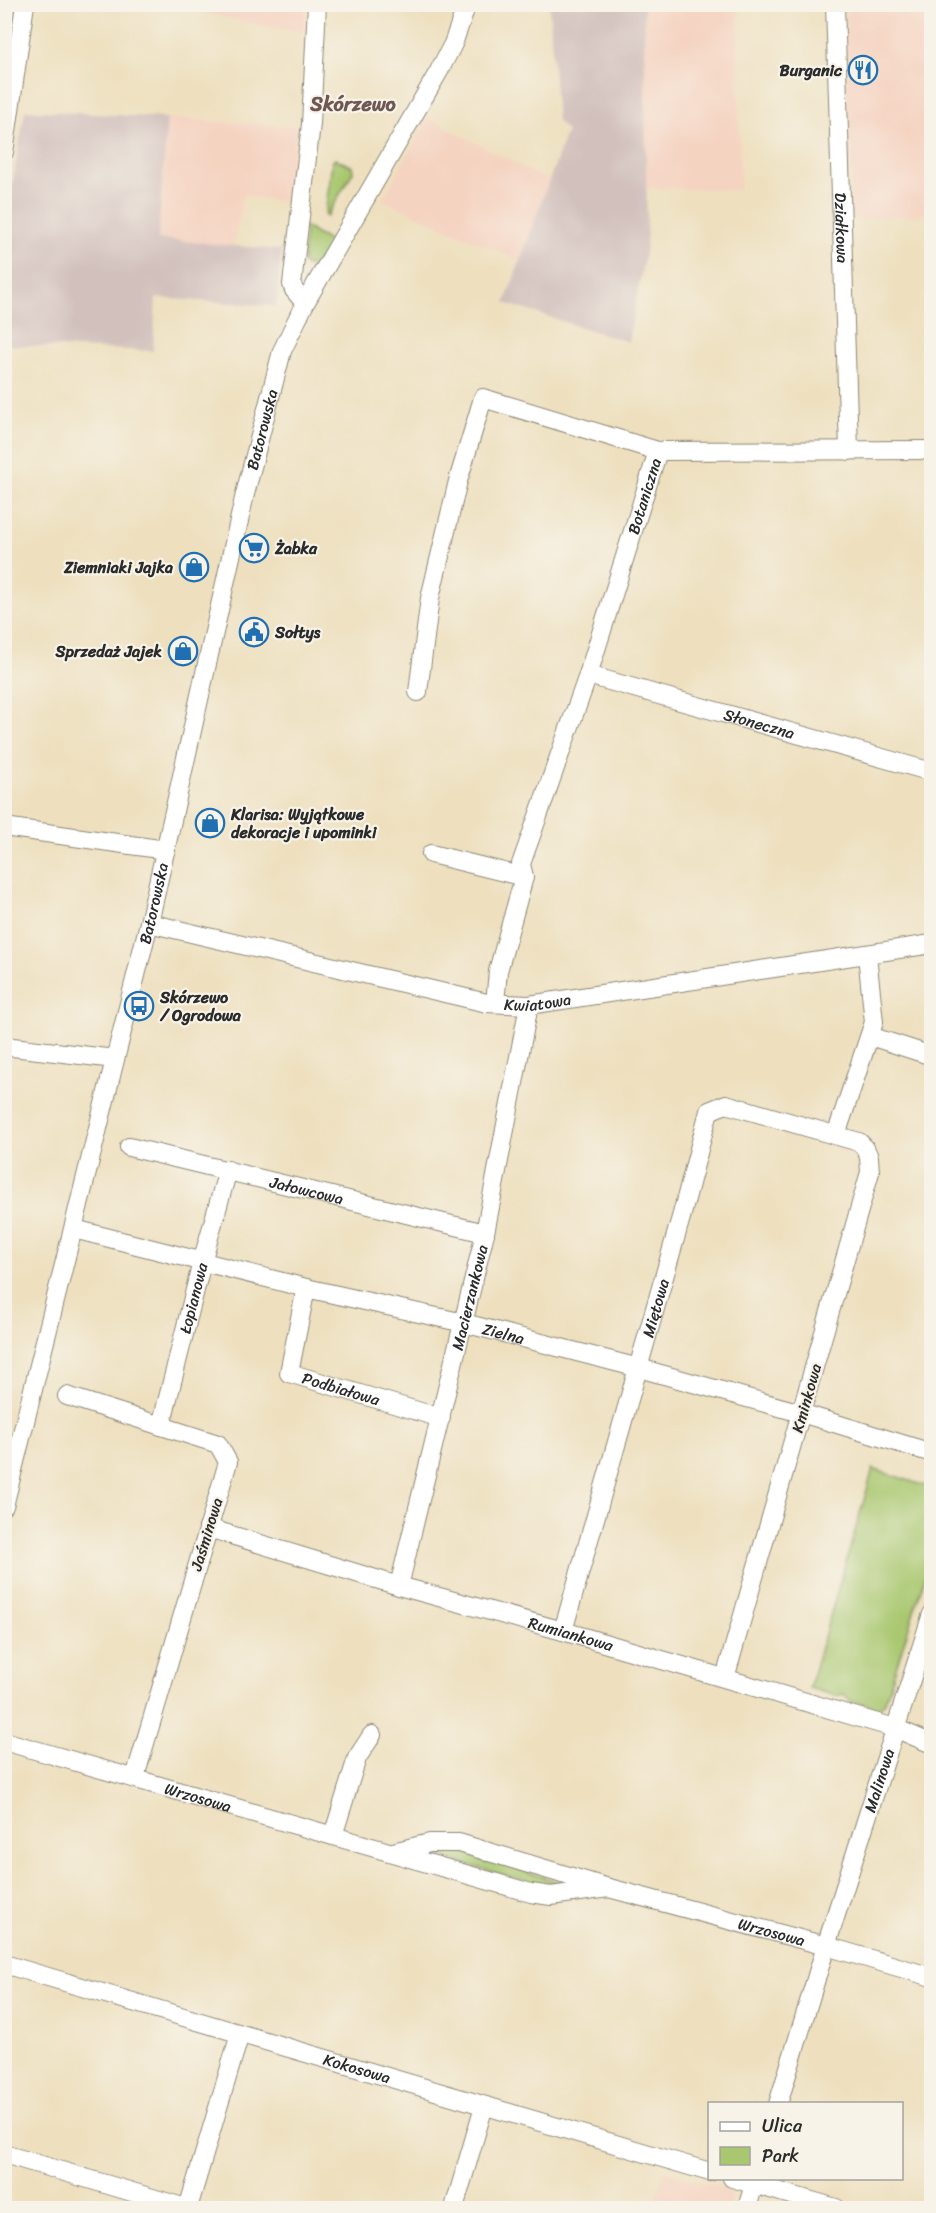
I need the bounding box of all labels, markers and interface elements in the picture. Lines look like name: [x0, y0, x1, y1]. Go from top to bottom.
restaurant icon: Burganic: [847, 54, 879, 86]
place label: Burganic: [780, 56, 843, 85]
district label: Skórzewo: [309, 87, 396, 122]
street label: Działkowa: [826, 192, 857, 264]
street label: Batorowska: [238, 386, 287, 473]
street label: Botaniczna: [619, 454, 670, 538]
supermarket icon: Żabka: [238, 532, 270, 564]
place label: Żabka: [274, 534, 318, 563]
shop icon: Ziemniaki Jajka: [178, 551, 210, 583]
place label: Ziemniaki Jajka: [63, 553, 173, 582]
public building icon: Sołtys: [238, 616, 270, 648]
place label: Sołtys: [274, 618, 321, 647]
shop icon: Sprzedaż Jajek: [167, 635, 199, 667]
place label: Sprzedaż Jajek: [54, 637, 163, 666]
street label: Słoneczna: [720, 700, 798, 748]
place label: Klarisa: Wyjątkowe dekoracje i upominki: [230, 800, 377, 847]
shop icon: Klarisa: Wyjątkowe dekoracje i upominki: [194, 807, 226, 839]
street label: Batorowska: [130, 860, 177, 947]
place label: Skórzewo / Ogrodowa: [159, 983, 242, 1030]
street label: Kwiatowa: [503, 985, 573, 1020]
bus stop icon: Skórzewo / Ogrodowa: [123, 990, 155, 1022]
street label: Jałowcowa: [266, 1167, 347, 1213]
street label: Macierzankowa: [443, 1242, 497, 1353]
street label: Łopianowa: [171, 1259, 217, 1337]
street label: Miętowa: [634, 1275, 678, 1341]
street label: Zielna: [479, 1314, 528, 1353]
street label: Kminkowa: [783, 1360, 830, 1436]
street label: Podbiałowa: [299, 1364, 384, 1414]
street label: Jaśminowa: [181, 1494, 231, 1575]
street label: Rumiankowa: [525, 1608, 618, 1660]
street label: Malinowa: [856, 1745, 903, 1816]
street label: Wrzosowa: [161, 1774, 235, 1821]
street label: Wrzosowa: [735, 1909, 808, 1955]
street label: Kokosowa: [320, 2045, 394, 2092]
legend: [708, 2102, 903, 2180]
text: Ulica: [762, 2110, 803, 2142]
text: Park: [762, 2140, 799, 2172]

